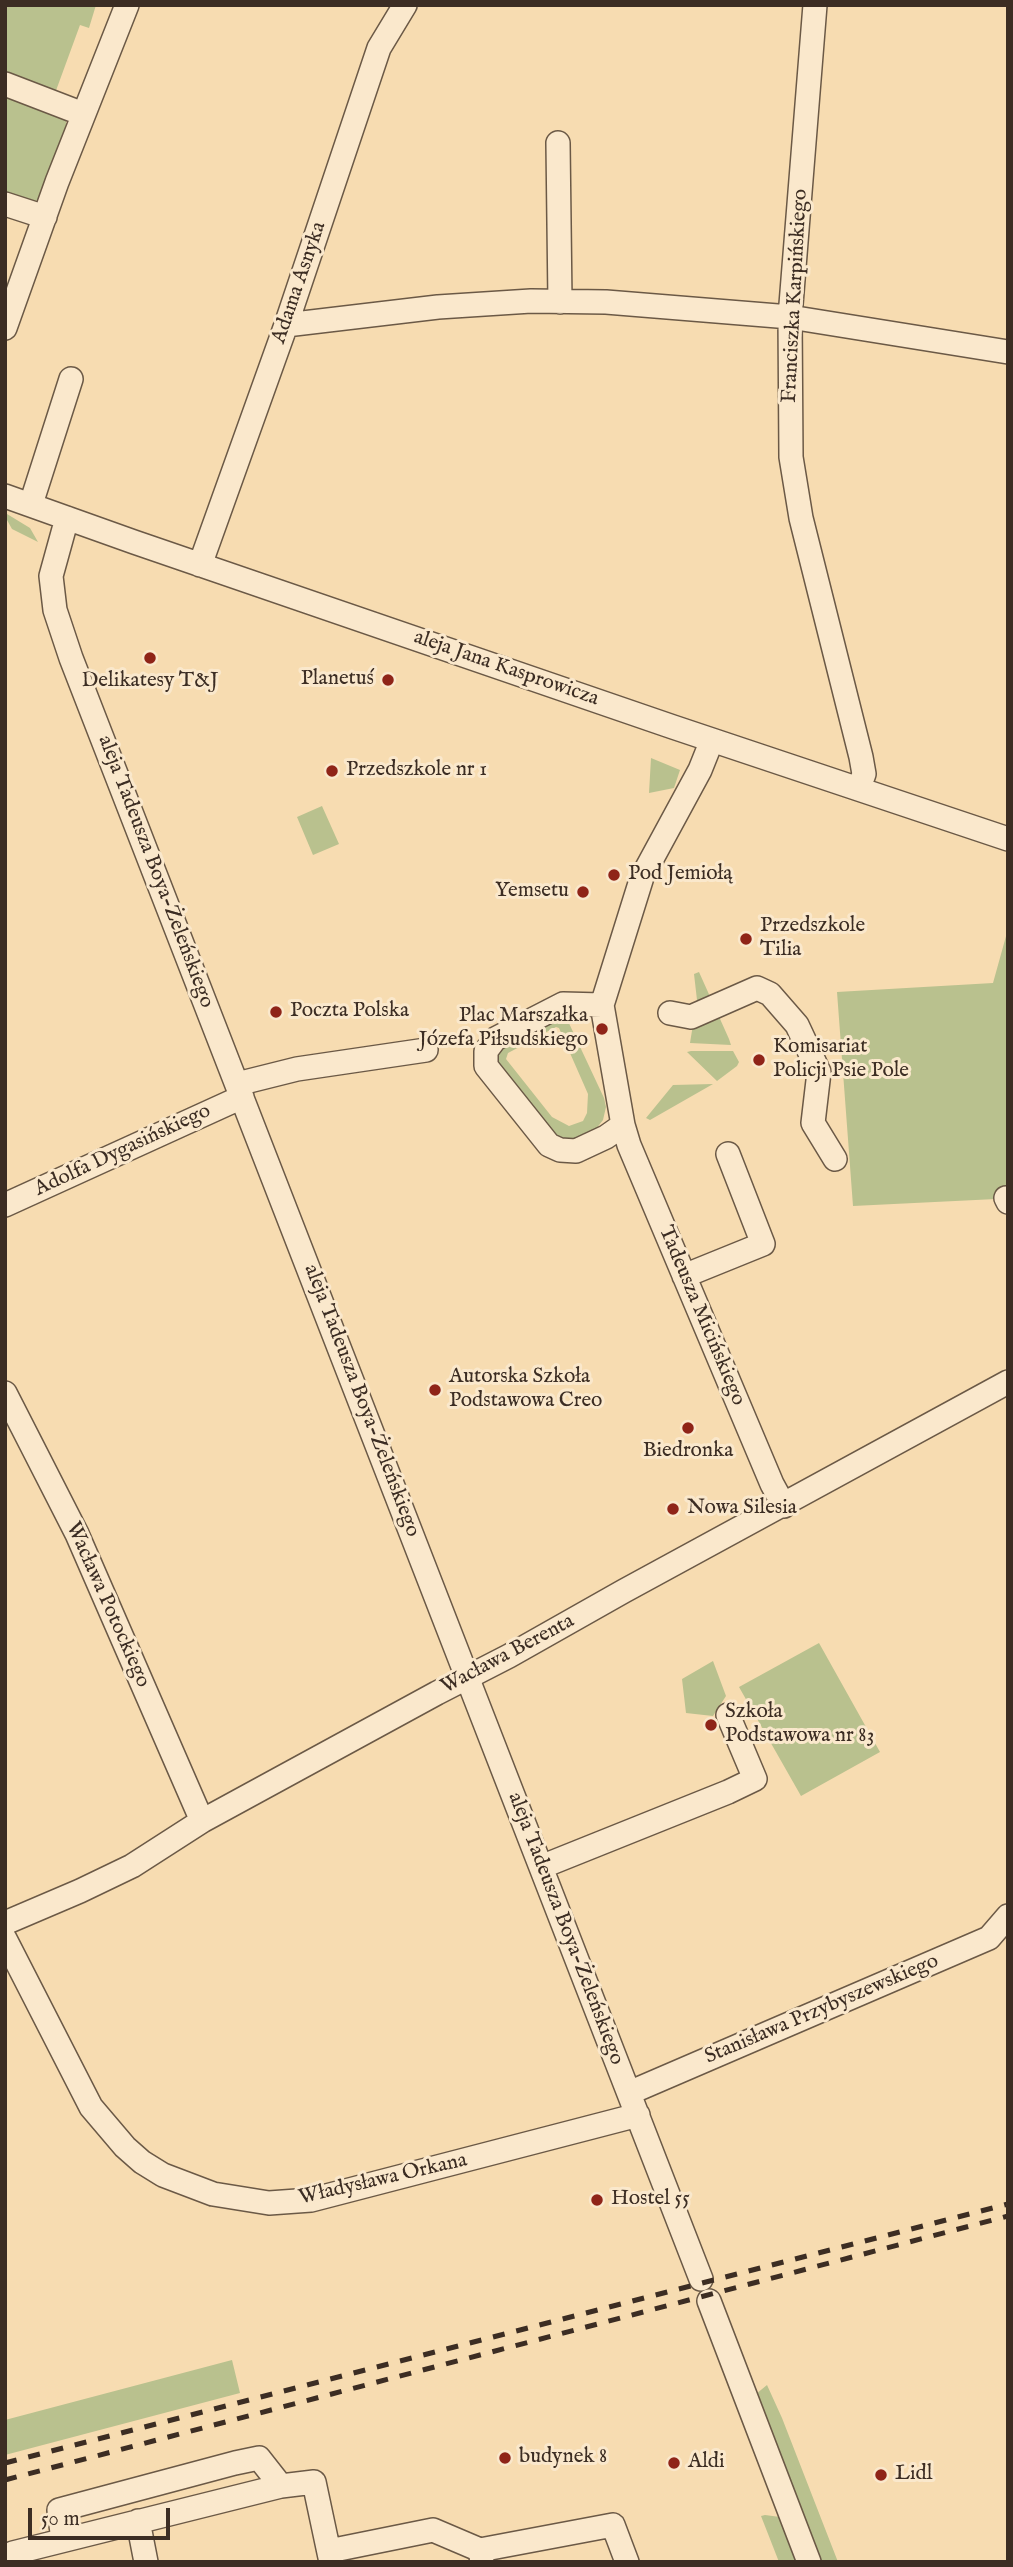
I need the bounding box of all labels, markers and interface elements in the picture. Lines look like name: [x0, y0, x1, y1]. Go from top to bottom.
street label: Franciszka Karpińskiego: [778, 188, 814, 404]
street label: Adama Asnyka: [267, 219, 333, 347]
street label: aleja Jana Kasprowicza: [410, 626, 602, 712]
marker: Delikatesy T&J: [142, 650, 158, 666]
place label: Planetuś: [301, 667, 374, 693]
place label: Delikatesy T&J: [82, 669, 218, 695]
marker: Planetuś: [380, 672, 396, 688]
street label: aleja Tadeusza Boya-Żeleńskiego: [91, 732, 219, 1012]
place label: Przedszkole nr 1: [346, 758, 487, 784]
marker: Przedszkole nr 1: [324, 763, 340, 779]
place label: Pod Jemiołą: [628, 862, 732, 888]
marker: Pod Jemiołą: [606, 867, 622, 883]
place label: Yemsetu: [495, 879, 569, 905]
marker: Yemsetu: [575, 884, 591, 900]
place label: Przedszkole Tilia: [760, 914, 865, 964]
marker: Przedszkole Tilia: [738, 931, 754, 947]
place label: Poczta Polska: [290, 999, 409, 1025]
marker: Poczta Polska: [268, 1004, 284, 1020]
place label: Plac Marszałka Józefa Piłsudskiego: [419, 1004, 588, 1054]
marker: Plac Marszałka Józefa Piłsudskiego: [594, 1021, 610, 1037]
place label: Komisariat Policji Psie Pole: [773, 1035, 909, 1085]
marker: Komisariat Policji Psie Pole: [751, 1052, 767, 1068]
street label: Adolfa Dygasińskiego: [31, 1099, 215, 1203]
street label: Tadeusza Micińskiego: [652, 1222, 750, 1410]
street label: aleja Tadeusza Boya-Żeleńskiego: [297, 1261, 425, 1541]
place label: Autorska Szkoła Podstawowa Creo: [449, 1365, 602, 1415]
marker: Autorska Szkoła Podstawowa Creo: [427, 1382, 443, 1398]
marker: Biedronka: [680, 1420, 696, 1436]
place label: Biedronka: [643, 1439, 733, 1465]
place label: Nowa Silesia: [687, 1496, 797, 1522]
marker: Nowa Silesia: [665, 1501, 681, 1517]
street label: Wacława Potockiego: [59, 1518, 155, 1692]
street label: Wacława Berenta: [437, 1609, 579, 1701]
place label: Szkoła Podstawowa nr 83: [725, 1700, 874, 1750]
marker: Szkoła Podstawowa nr 83: [703, 1717, 719, 1733]
street label: aleja Tadeusza Boya-Żeleńskiego: [501, 1789, 629, 2069]
street label: Stanisława Przybyszewskiego: [701, 1949, 943, 2071]
street label: Władysława Orkana: [296, 2148, 470, 2212]
place label: Hostel 55: [611, 2187, 690, 2213]
marker: Hostel 55: [589, 2192, 605, 2208]
place label: budynek 8: [519, 2445, 607, 2471]
marker: budynek 8: [497, 2450, 513, 2466]
place label: Aldi: [688, 2450, 725, 2476]
marker: Aldi: [666, 2455, 682, 2471]
place label: Lidl: [895, 2462, 932, 2488]
marker: Lidl: [873, 2467, 889, 2483]
scale bar: [32, 2494, 173, 2538]
text: 50 m: [41, 2506, 80, 2533]

